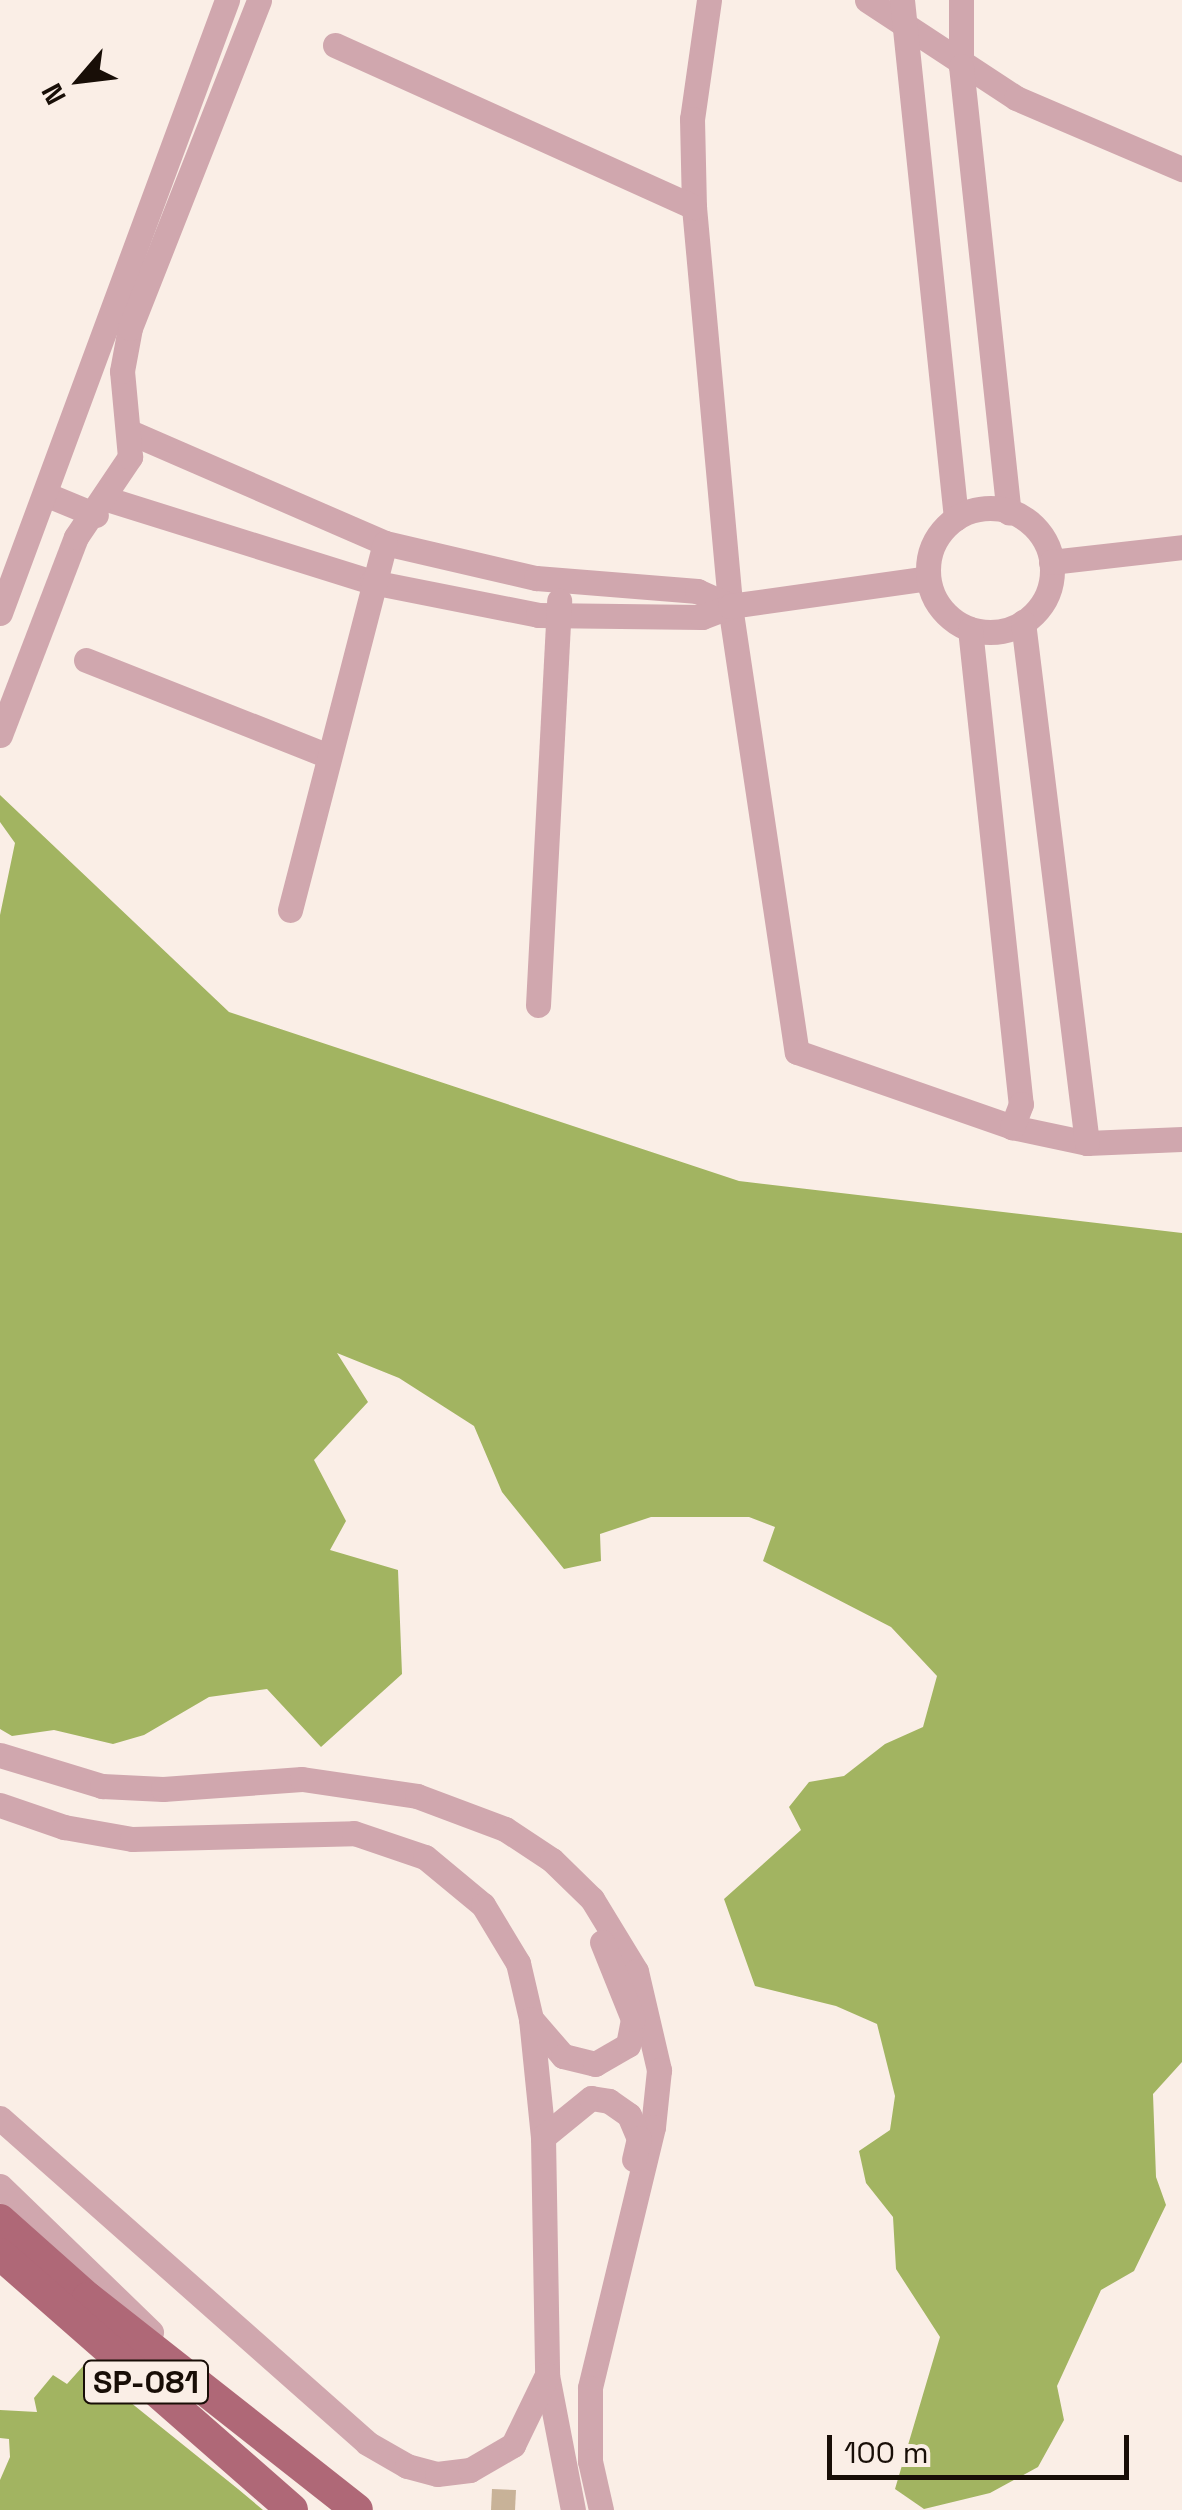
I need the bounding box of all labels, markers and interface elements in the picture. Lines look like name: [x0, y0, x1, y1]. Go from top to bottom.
north arrow: [30, 30, 130, 130]
text: N: [33, 77, 74, 111]
road number: SP-081: [81, 2355, 211, 2409]
scale bar: [832, 2415, 1134, 2477]
text: 100 m: [844, 2433, 929, 2472]

